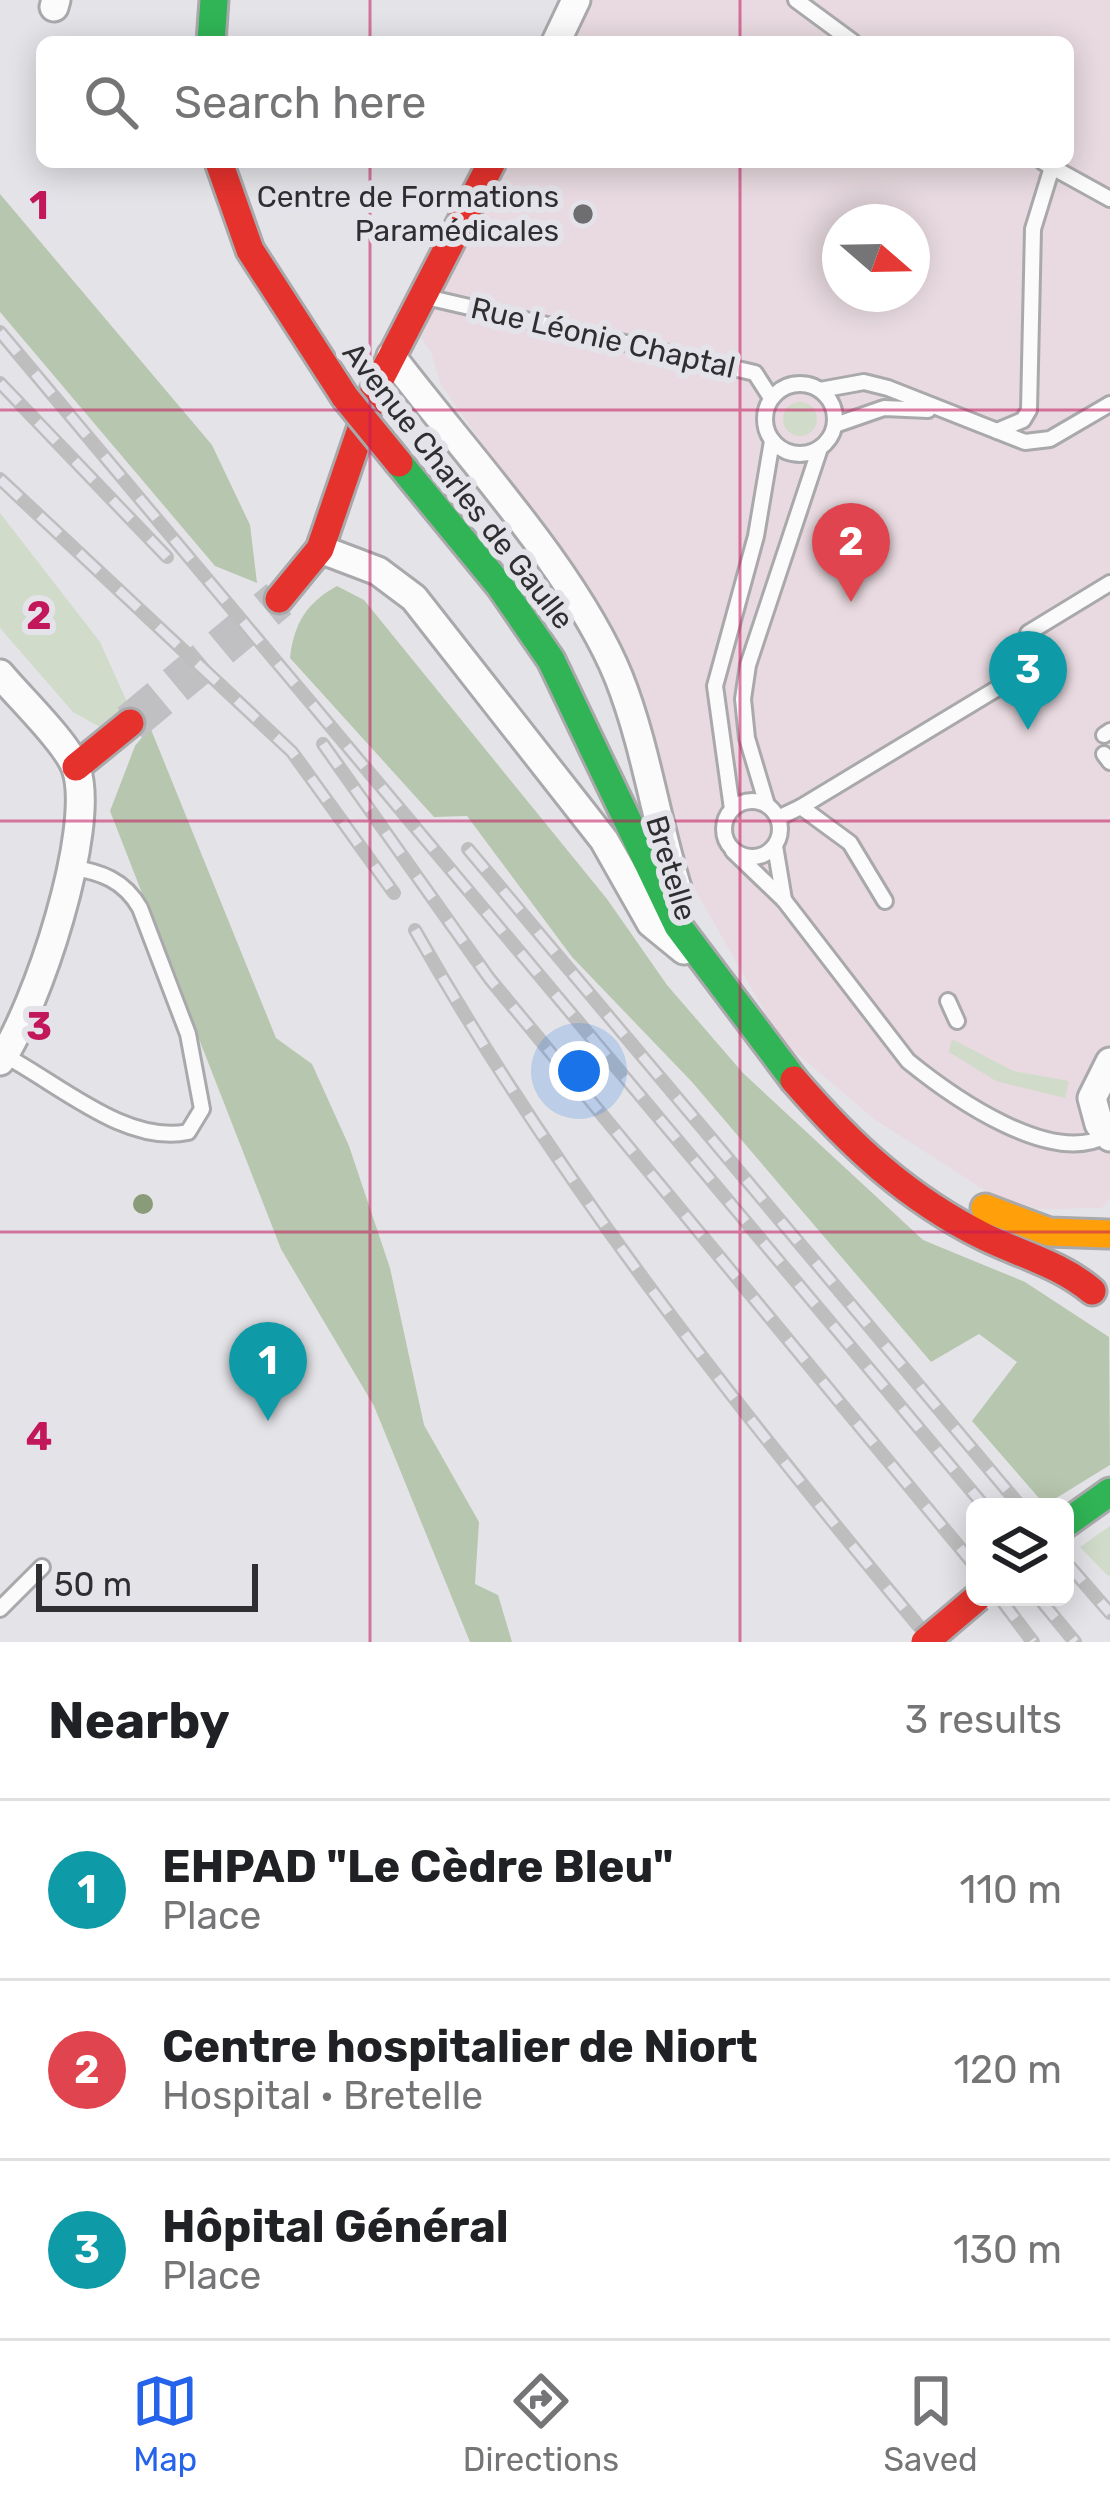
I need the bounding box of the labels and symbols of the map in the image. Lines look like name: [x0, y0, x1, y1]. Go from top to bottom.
place label: Centre de Formations Paramédicales: [257, 179, 559, 249]
text: 1: [29, 183, 49, 229]
marker: Centre de Formations Paramédicales: [570, 201, 596, 227]
north arrow: [822, 204, 930, 312]
street label: Rue Léonie Chaptal: [467, 290, 739, 386]
street label: Avenue Charles de Gaulle: [335, 336, 581, 636]
pin: 2: [812, 503, 890, 602]
text: 2: [26, 593, 52, 639]
pin: 3: [989, 631, 1067, 730]
street label: Bretelle: [638, 811, 704, 925]
text: 3: [26, 1004, 52, 1050]
your location: [549, 1041, 609, 1101]
pin: 1: [229, 1322, 307, 1421]
text: 4: [26, 1414, 52, 1460]
scale bar: [36, 1558, 258, 1611]

